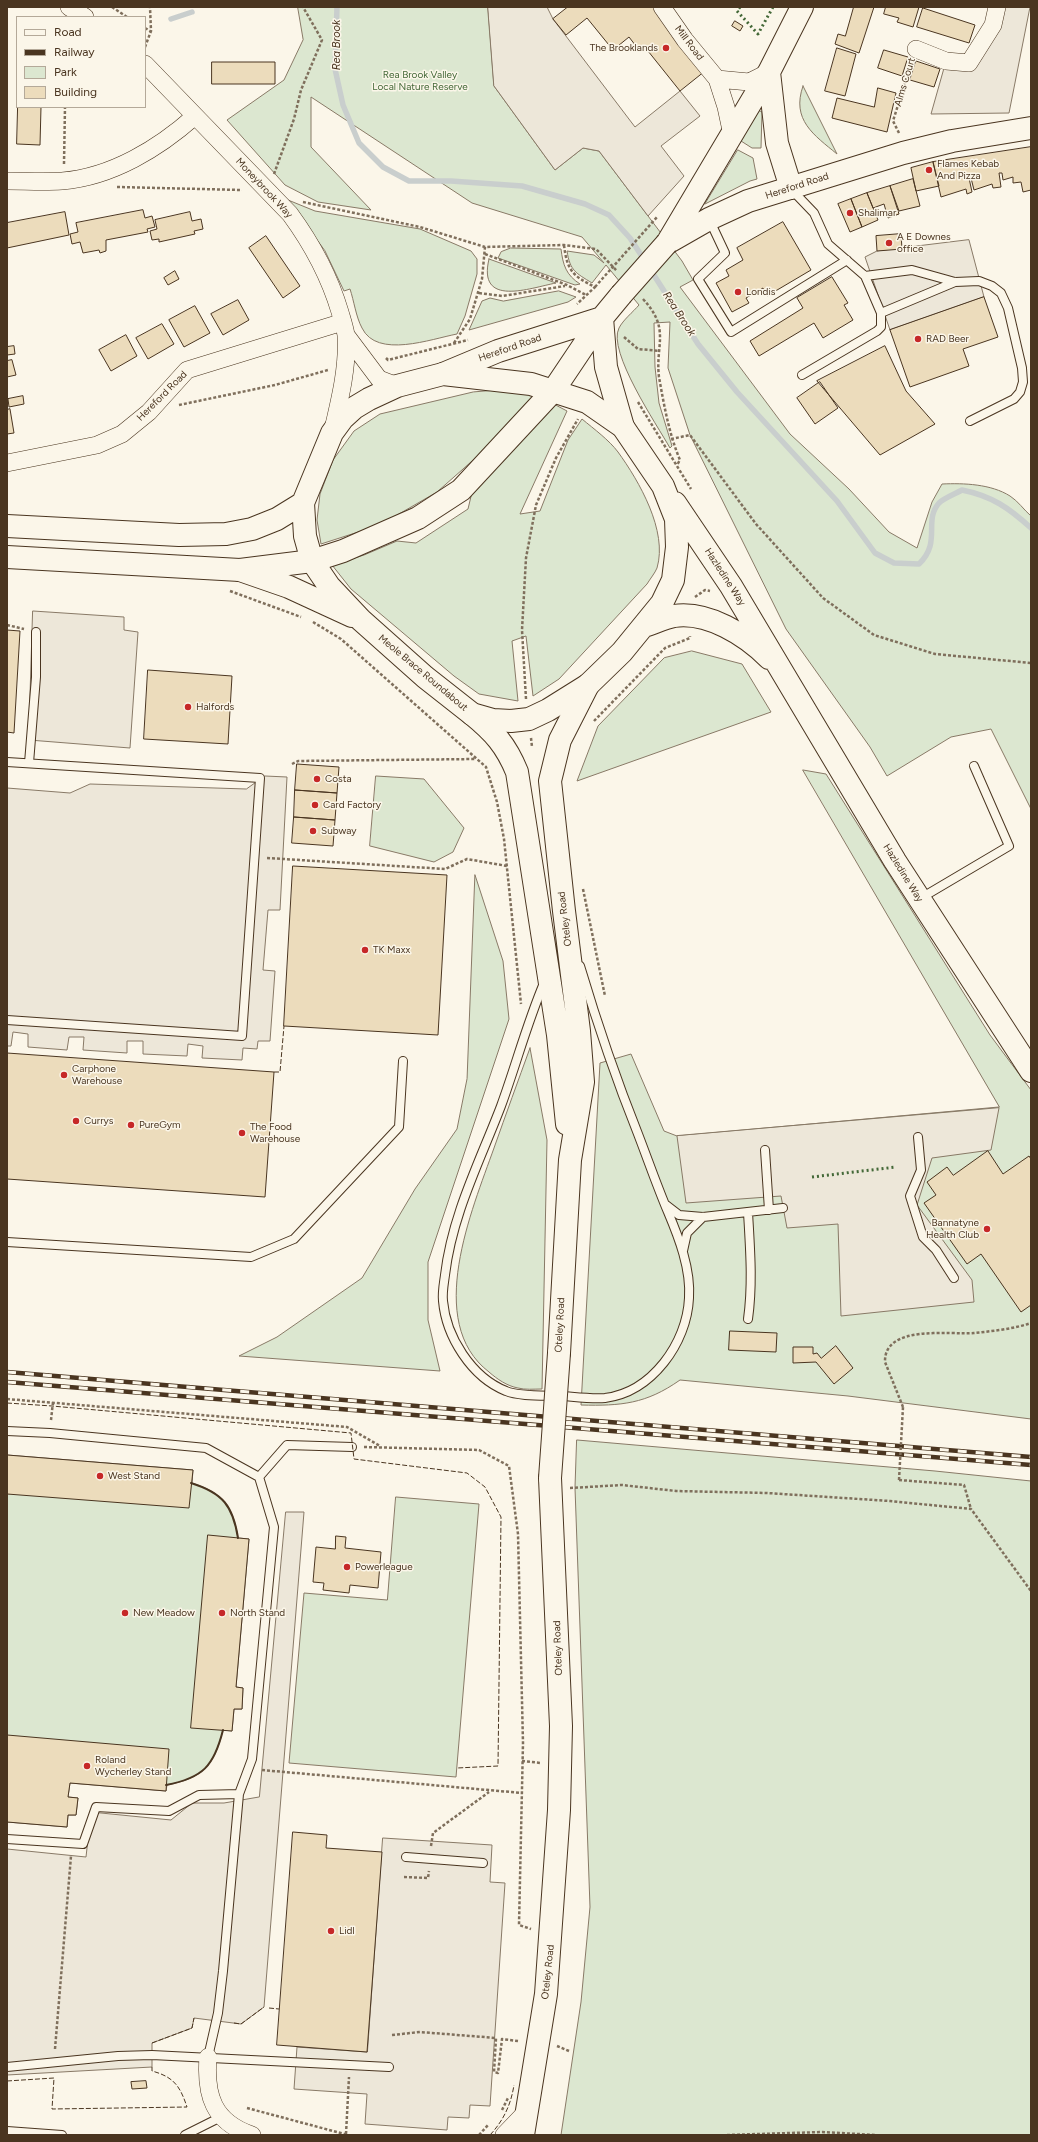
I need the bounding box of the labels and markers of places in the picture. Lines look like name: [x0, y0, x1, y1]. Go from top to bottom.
place label: The Brooklands: [590, 42, 658, 54]
marker: The Brooklands: [661, 43, 671, 53]
place label: Flames Kebab And Pizza: [937, 158, 999, 182]
marker: Flames Kebab And Pizza: [924, 165, 934, 175]
place label: Shalimar: [858, 207, 896, 219]
marker: Shalimar: [845, 208, 855, 218]
place label: A E Downes office: [897, 231, 951, 254]
marker: A E Downes office: [884, 238, 894, 248]
place label: Londis: [746, 286, 775, 298]
marker: Londis: [733, 287, 743, 297]
place label: RAD Beer: [926, 333, 969, 345]
marker: RAD Beer: [913, 334, 923, 344]
place label: Halfords: [196, 701, 234, 713]
marker: Halfords: [183, 702, 193, 712]
place label: Costa: [325, 773, 352, 785]
marker: Costa: [312, 774, 322, 784]
place label: Card Factory: [323, 799, 381, 811]
marker: Card Factory: [310, 800, 320, 810]
place label: Subway: [321, 825, 356, 837]
marker: Subway: [308, 826, 318, 836]
place label: TK Maxx: [373, 944, 410, 956]
marker: TK Maxx: [360, 945, 370, 955]
place label: Carphone Warehouse: [72, 1063, 122, 1086]
marker: Carphone Warehouse: [59, 1070, 69, 1080]
place label: Currys: [84, 1115, 113, 1127]
marker: Currys: [71, 1116, 81, 1126]
place label: PureGym: [139, 1119, 181, 1131]
marker: PureGym: [126, 1120, 136, 1130]
place label: The Food Warehouse: [250, 1121, 300, 1144]
marker: The Food Warehouse: [237, 1128, 247, 1138]
place label: Bannatyne Health Club: [926, 1217, 979, 1240]
marker: Bannatyne Health Club: [982, 1224, 992, 1234]
place label: West Stand: [108, 1470, 160, 1482]
marker: West Stand: [95, 1471, 105, 1481]
place label: Powerleague: [355, 1561, 413, 1573]
marker: Powerleague: [342, 1562, 352, 1572]
place label: New Meadow: [133, 1607, 195, 1619]
place label: North Stand: [230, 1607, 285, 1619]
marker: New Meadow: [120, 1608, 130, 1618]
marker: North Stand: [217, 1608, 227, 1618]
place label: Roland Wycherley Stand: [95, 1754, 171, 1778]
marker: Roland Wycherley Stand: [82, 1761, 92, 1771]
place label: Lidl: [339, 1925, 355, 1937]
marker: Lidl: [326, 1926, 336, 1936]

